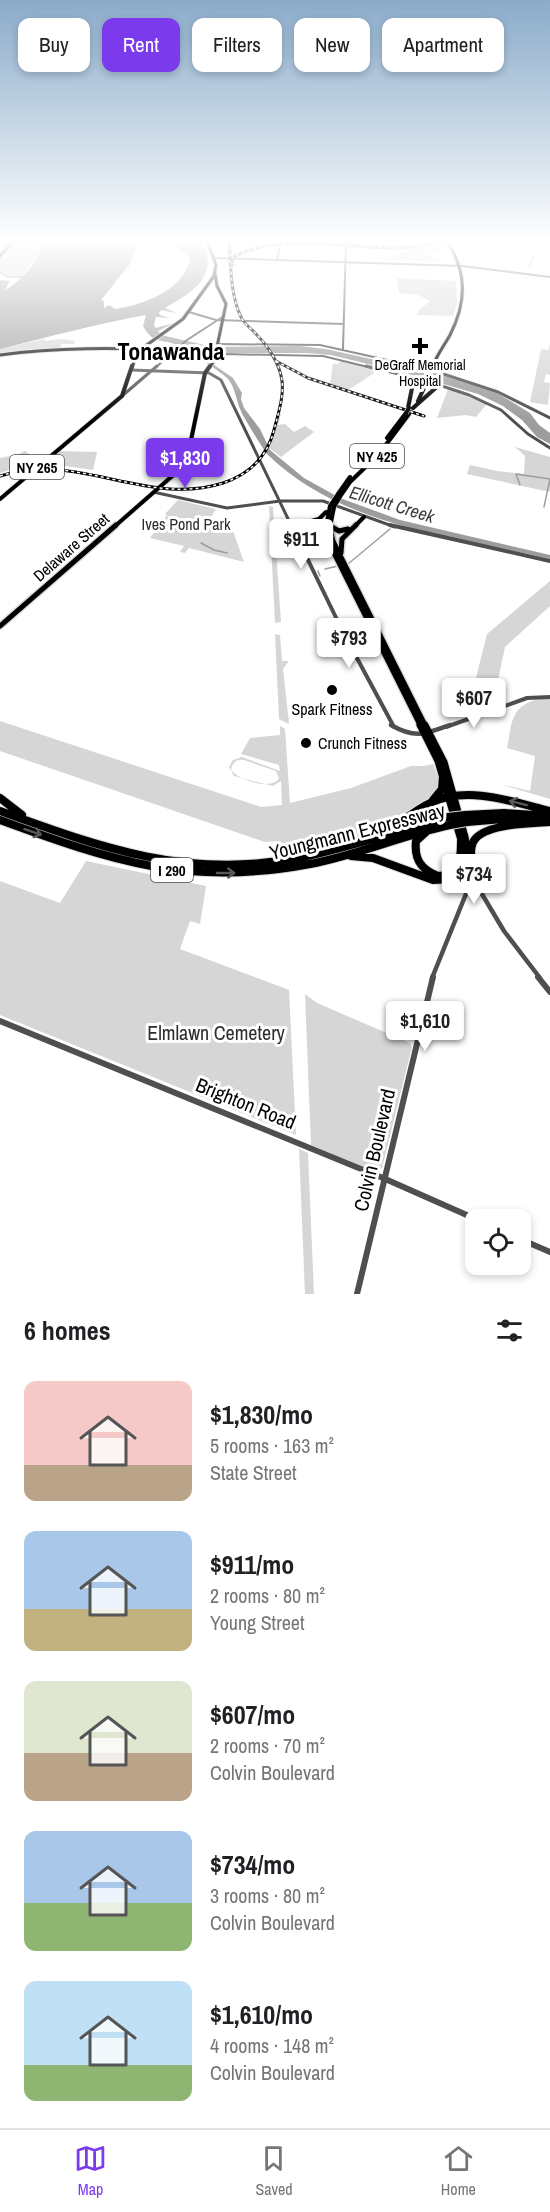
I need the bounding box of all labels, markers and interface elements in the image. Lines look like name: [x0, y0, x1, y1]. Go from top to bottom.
chip: Buy: [18, 18, 90, 72]
chip: Rent: [102, 18, 180, 72]
chip: Filters: [192, 18, 282, 72]
chip: New: [294, 18, 370, 72]
chip: Apartment: [382, 18, 504, 72]
district label: Tonawanda: [118, 335, 224, 367]
marker: DeGraff Memorial Hospital: [411, 337, 429, 355]
place label: DeGraff Memorial Hospital: [374, 356, 466, 390]
pin: $1,830: [136, 438, 234, 489]
text: $1,830: [160, 444, 210, 471]
road number: NY 425: [350, 444, 404, 468]
road number: NY 265: [10, 455, 64, 479]
water label: Ellicott Creek: [346, 479, 438, 529]
street label: Delaware Street: [28, 508, 114, 586]
park label: Ives Pond Park: [142, 513, 231, 535]
pin: $911: [265, 519, 337, 570]
text: $911: [283, 525, 319, 552]
pin: $793: [313, 618, 385, 669]
text: $793: [331, 624, 367, 651]
pin: $607: [438, 678, 510, 729]
marker: Spark Fitness: [325, 683, 339, 697]
text: $607: [456, 684, 492, 711]
place label: Spark Fitness: [292, 698, 372, 720]
place label: Crunch Fitness: [318, 732, 407, 754]
marker: Crunch Fitness: [299, 736, 313, 750]
street label: Youngmann Expressway: [266, 796, 448, 866]
one-way arrow: [509, 797, 528, 809]
one-way arrow: [23, 827, 42, 838]
pin: $734: [438, 854, 510, 905]
road number: I 290: [151, 858, 193, 882]
text: $734: [456, 860, 492, 887]
one-way arrow: [216, 867, 236, 879]
pin: $1,610: [376, 1001, 474, 1052]
text: $1,610: [400, 1007, 450, 1034]
park label: Elmlawn Cemetery: [147, 1019, 286, 1046]
street label: Brighton Road: [192, 1071, 300, 1135]
street label: Colvin Boulevard: [347, 1086, 401, 1214]
map controls: [465, 1209, 531, 1275]
button: locate: [465, 1209, 531, 1275]
text: 6 homes: [24, 1313, 111, 1348]
icon: filters: [493, 1314, 526, 1347]
text: $1,830/mo: [210, 1397, 313, 1432]
icon: home: [72, 1405, 144, 1477]
text: 5 rooms · 163 m²: [210, 1432, 334, 1459]
text: State Street: [210, 1459, 297, 1486]
text: $911/mo: [210, 1547, 294, 1582]
icon: home: [72, 1555, 144, 1627]
text: 2 rooms · 80 m²: [210, 1582, 325, 1609]
text: Young Street: [210, 1609, 304, 1636]
text: $607/mo: [210, 1697, 295, 1732]
icon: home: [72, 1705, 144, 1777]
text: 2 rooms · 70 m²: [210, 1732, 325, 1759]
text: Colvin Boulevard: [210, 1759, 335, 1786]
text: $734/mo: [210, 1847, 295, 1882]
icon: home: [72, 1855, 144, 1927]
text: 3 rooms · 80 m²: [210, 1882, 325, 1909]
text: Colvin Boulevard: [210, 1909, 335, 1936]
text: $1,610/mo: [210, 1997, 313, 2032]
icon: home: [72, 2005, 144, 2077]
text: 4 rooms · 148 m²: [210, 2032, 334, 2059]
text: Colvin Boulevard: [210, 2059, 335, 2086]
tab: Map: [74, 2142, 107, 2200]
tab: Saved: [255, 2142, 293, 2200]
tab: Home: [441, 2142, 476, 2200]

